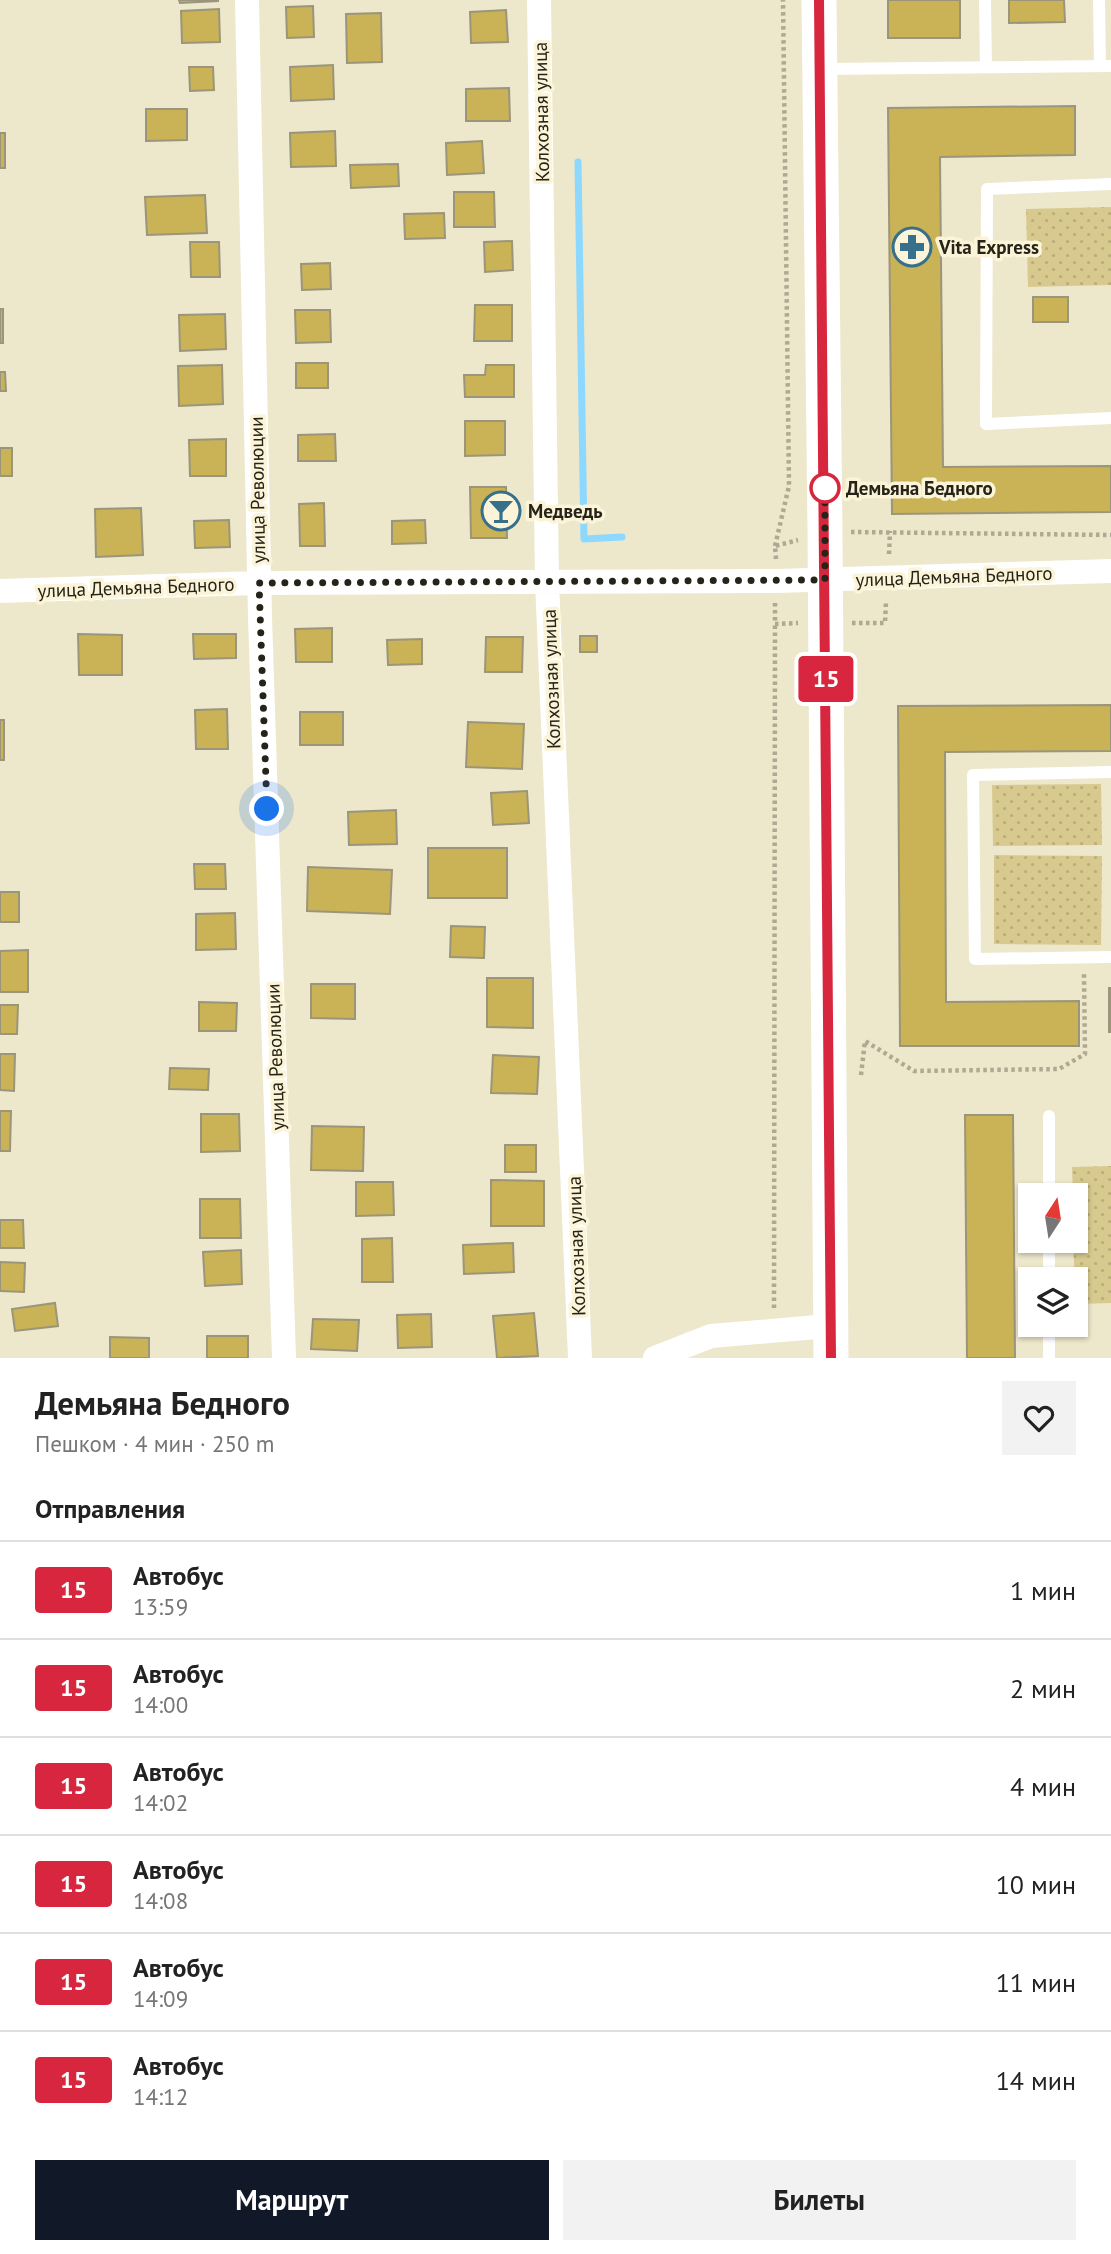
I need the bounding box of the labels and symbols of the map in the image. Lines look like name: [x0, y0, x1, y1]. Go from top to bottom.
street label: Колхозная улица: [528, 42, 554, 182]
pharmacy icon: Vita Express: [891, 226, 933, 268]
place label: Vita Express: [938, 235, 1039, 259]
street label: улица Революции: [244, 416, 270, 564]
marker: Демьяна Бедного: [810, 473, 840, 503]
place label: Демьяна Бедного: [846, 476, 993, 500]
bar icon: Медведь: [480, 490, 522, 532]
place label: Медведь: [528, 499, 603, 523]
street label: улица Демьяна Бедного: [855, 561, 1053, 591]
street label: улица Демьяна Бедного: [37, 572, 235, 602]
street label: Колхозная улица: [537, 609, 565, 749]
line badge: 15: [794, 656, 858, 702]
your location: [249, 791, 284, 826]
street label: улица Революции: [260, 983, 290, 1131]
street label: Колхозная улица: [562, 1176, 590, 1316]
north arrow: [1018, 1183, 1088, 1253]

